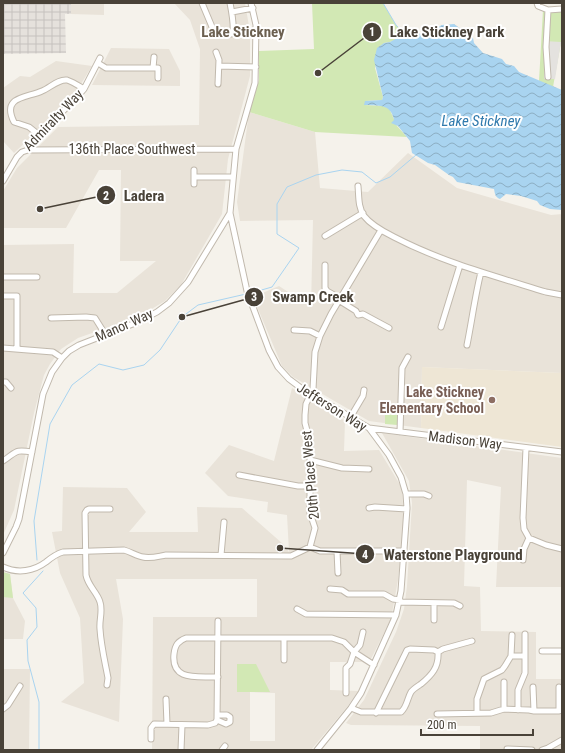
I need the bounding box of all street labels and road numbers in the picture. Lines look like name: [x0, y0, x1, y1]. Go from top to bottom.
street label: Admiralty Way: [20, 86, 86, 154]
street label: 136th Place Southwest: [69, 141, 195, 157]
street label: Manor Way: [93, 305, 155, 345]
street label: Jefferson Way: [294, 379, 370, 435]
street label: Madison Way: [427, 428, 503, 452]
street label: 20th Place West: [298, 430, 322, 520]

